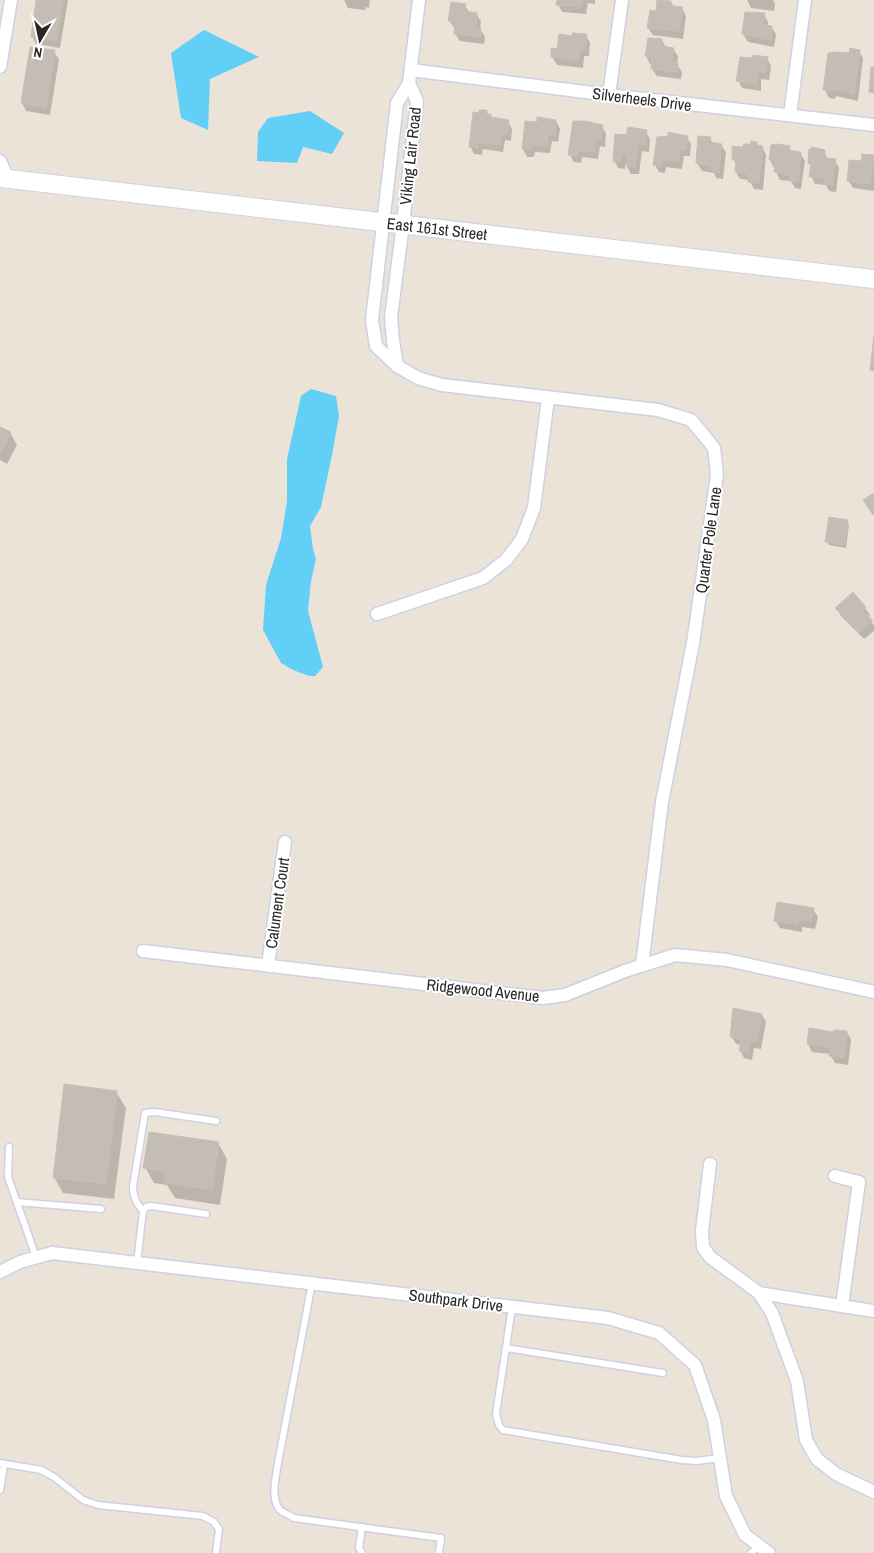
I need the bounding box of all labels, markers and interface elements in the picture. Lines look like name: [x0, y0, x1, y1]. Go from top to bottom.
north arrow: [15, 15, 65, 65]
text: N: [32, 43, 43, 62]
street label: Silverheels Drive: [591, 82, 693, 116]
street label: Viking Lair Road: [394, 106, 426, 206]
street label: East 161st Street: [386, 212, 489, 245]
street label: Quarter Pole Lane: [690, 485, 726, 595]
street label: Calument Court: [260, 856, 294, 950]
street label: Ridgewood Avenue: [425, 973, 541, 1007]
street label: Southpark Drive: [408, 1283, 504, 1317]

